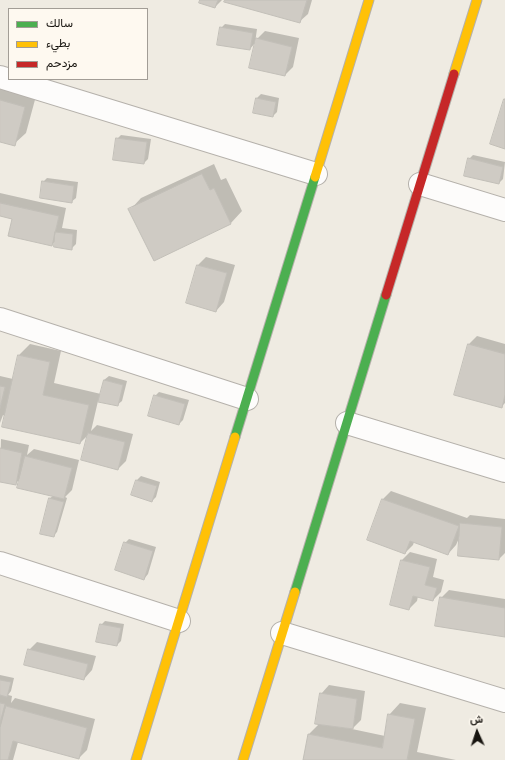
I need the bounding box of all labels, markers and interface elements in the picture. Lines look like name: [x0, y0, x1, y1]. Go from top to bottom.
legend: [8, 8, 148, 80]
text: سالك: [46, 16, 73, 30]
text: بطيء: [46, 36, 70, 50]
text: مزدحم: [46, 56, 77, 70]
north arrow: [457, 712, 497, 752]
text: ش: [469, 713, 483, 726]

